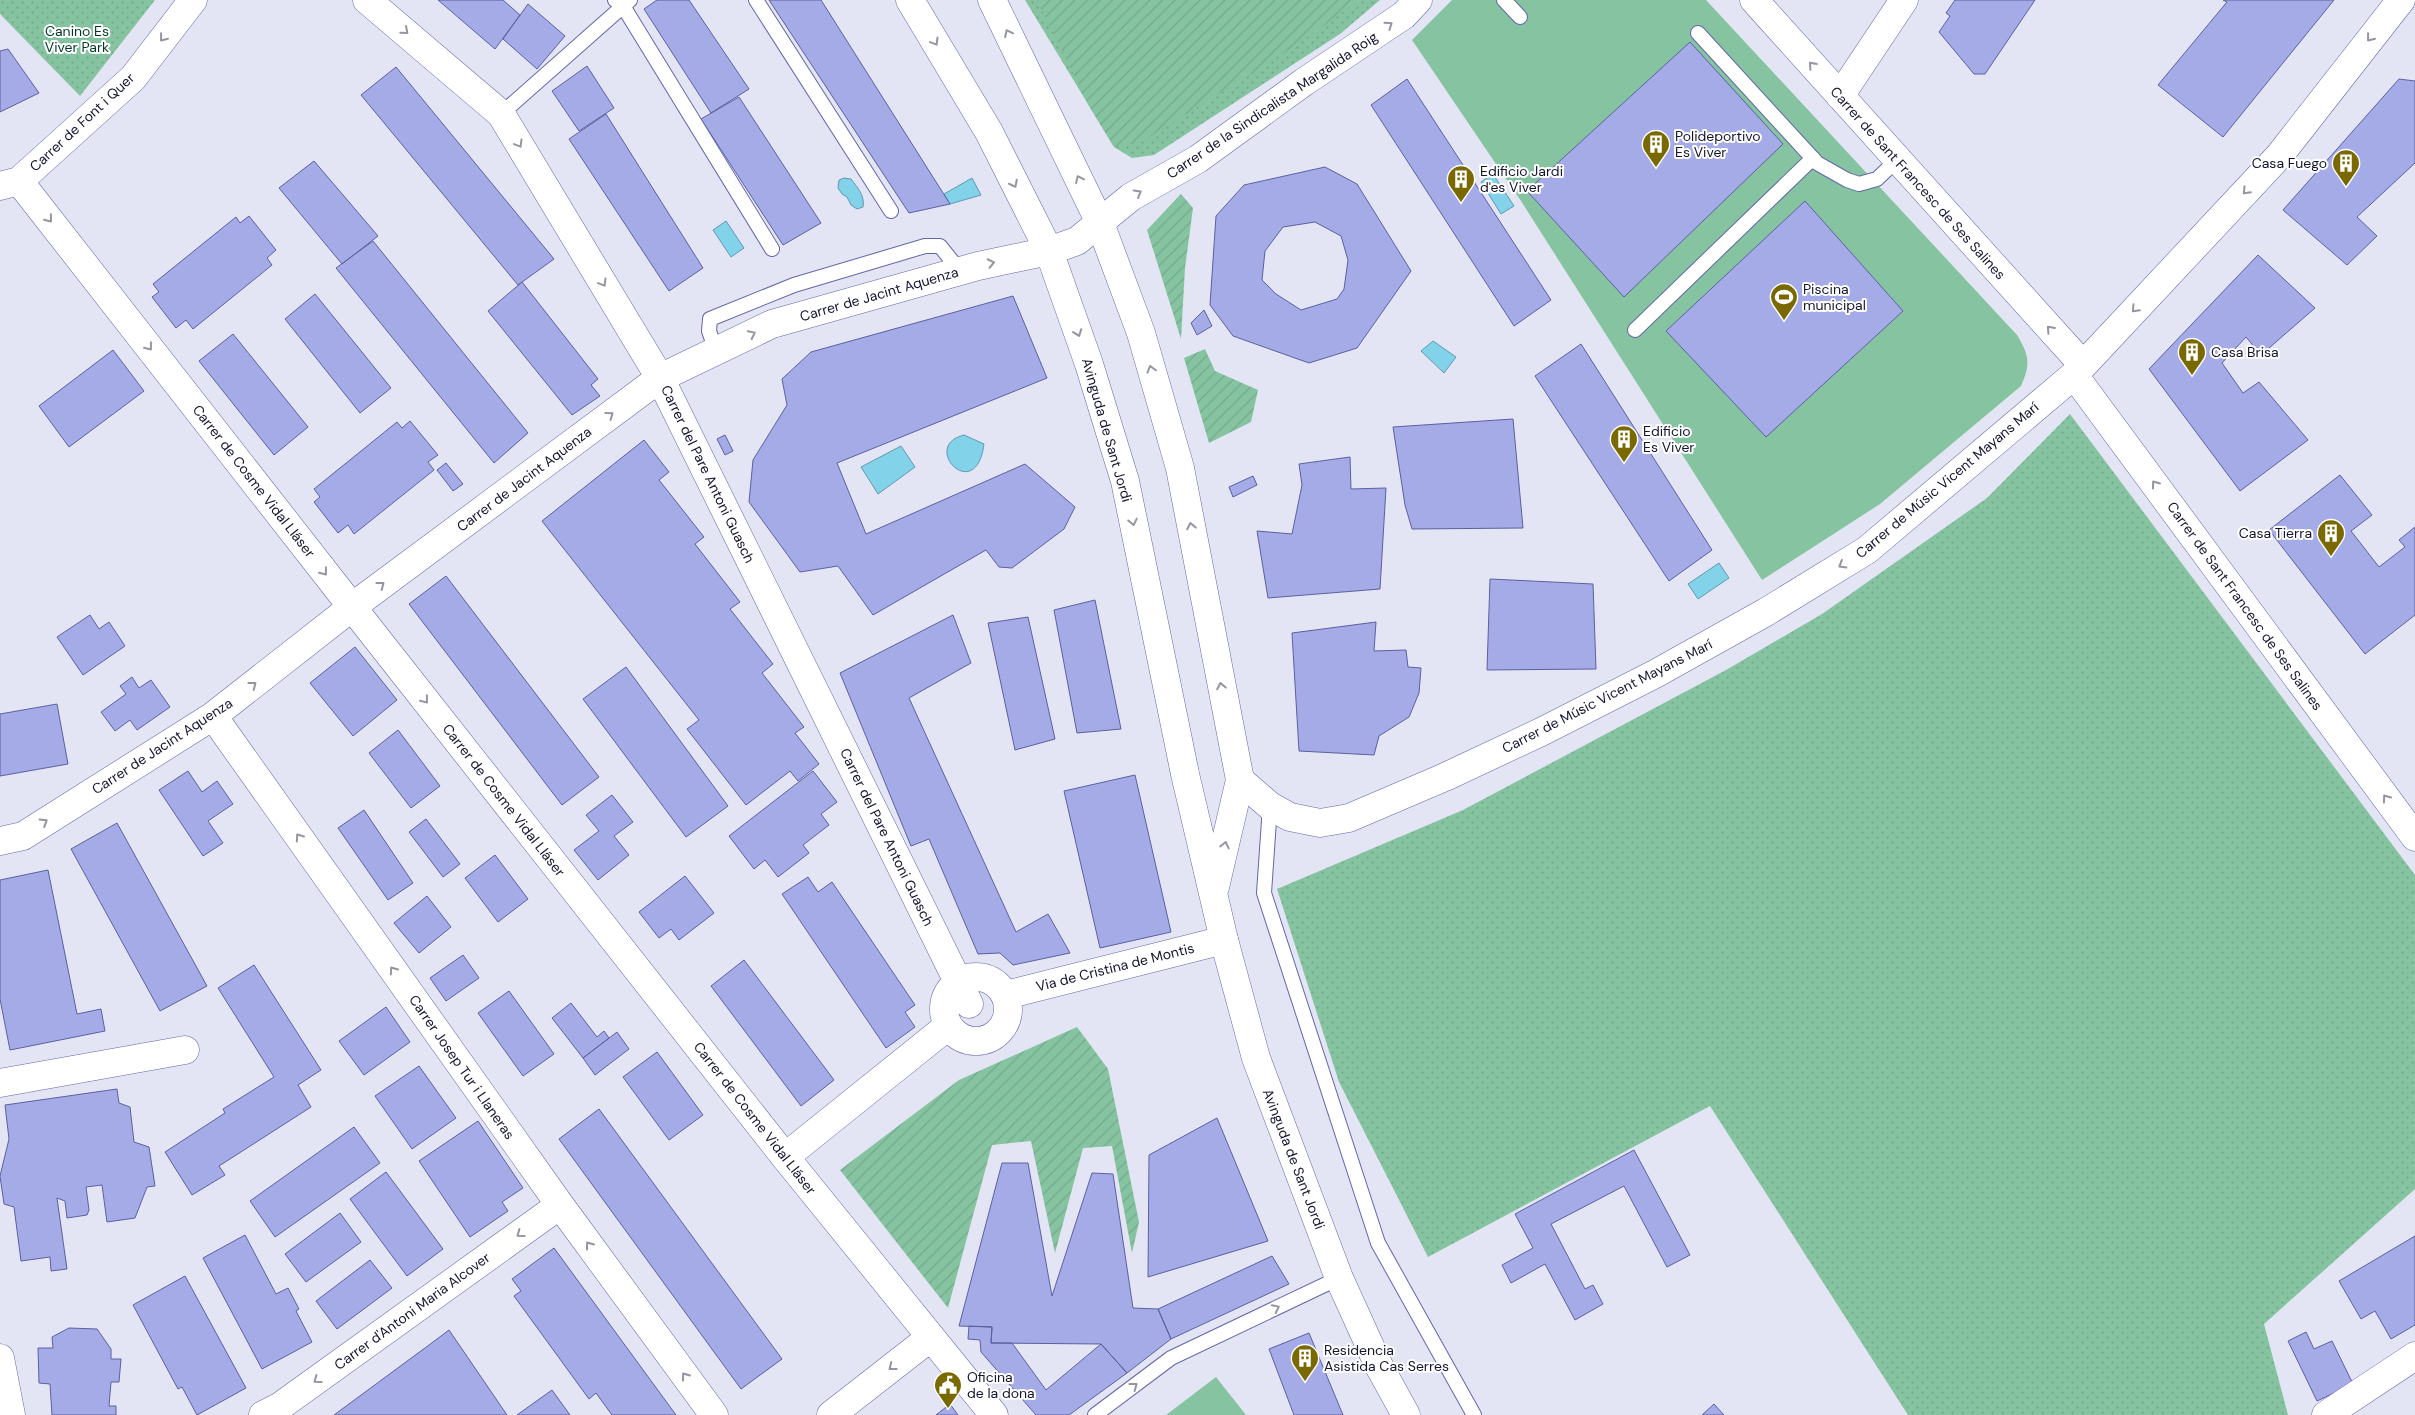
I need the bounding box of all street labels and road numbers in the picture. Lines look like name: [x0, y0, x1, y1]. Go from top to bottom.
street label: Carrer de la Sindicalista Margalida Roig: [1163, 27, 1381, 183]
street label: Carrer de Font i Quer: [26, 69, 138, 175]
street label: Carrer de Sant Francesc de Ses Salines: [1826, 83, 2010, 283]
street label: Carrer de Jacint Aquenza: [798, 263, 960, 325]
street label: Avinguda de Sant Jordi: [1078, 356, 1136, 504]
street label: Carrer del Pare Antoni Guasch: [657, 382, 759, 566]
street label: Carrer de Músic Vicent Mayans Marí: [1852, 397, 2043, 562]
street label: Carrer de Cosme Vidal Lláser: [189, 401, 319, 561]
street label: Carrer de Jacint Aquenza: [453, 422, 595, 536]
street label: Carrer de Sant Francesc de Ses Salines: [2163, 498, 2327, 714]
street label: Carrer de Músic Vicent Mayans Marí: [1499, 635, 1716, 757]
street label: Carrer de Jacint Aquenza: [88, 694, 236, 798]
street label: Carrer de Cosme Vidal Lláser: [439, 720, 569, 880]
street label: Carrer del Pare Antoni Guasch: [836, 745, 938, 929]
street label: Via de Cristina de Montis: [1034, 939, 1196, 995]
street label: Carrer Josep Tur i Llaneras: [405, 991, 519, 1143]
street label: Carrer de Cosme Vidal Lláser: [690, 1038, 820, 1198]
street label: Avinguda de Sant Jordi: [1259, 1086, 1329, 1232]
street label: Carrer d'Antoni Maria Alcover: [330, 1248, 494, 1374]

